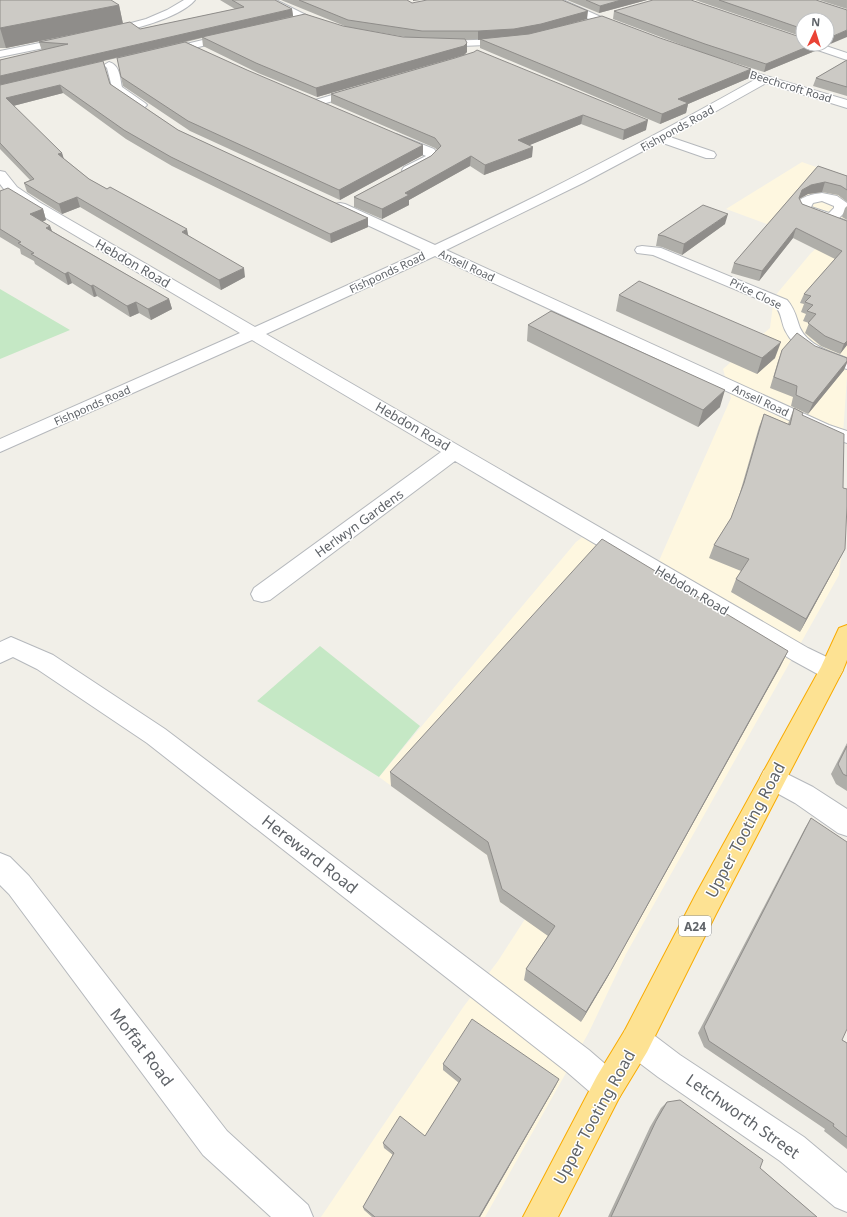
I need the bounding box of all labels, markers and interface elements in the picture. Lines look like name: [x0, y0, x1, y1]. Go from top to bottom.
north arrow: [795, 12, 835, 52]
text: N: [811, 14, 821, 29]
street label: Beechcroft Road: [748, 66, 834, 106]
street label: Fishponds Road: [637, 102, 717, 154]
street label: Hebdon Road: [92, 234, 174, 292]
street label: Ansell Road: [437, 245, 497, 285]
street label: Fishponds Road: [347, 248, 427, 296]
street label: Price Close: [727, 274, 785, 312]
street label: Ansell Road: [731, 380, 791, 420]
street label: Fishponds Road: [51, 381, 133, 429]
street label: Hebdon Road: [372, 397, 454, 455]
street label: Herlwyn Gardens: [311, 485, 407, 561]
street label: Hebdon Road: [652, 561, 732, 619]
street label: Upper Tooting Road: [700, 758, 790, 902]
street label: Hereward Road: [257, 810, 363, 898]
road number: A24: [679, 916, 711, 936]
street label: Moffat Road: [105, 1003, 179, 1091]
street label: Upper Tooting Road: [548, 1046, 640, 1188]
street label: Letchworth Street: [682, 1069, 804, 1164]

